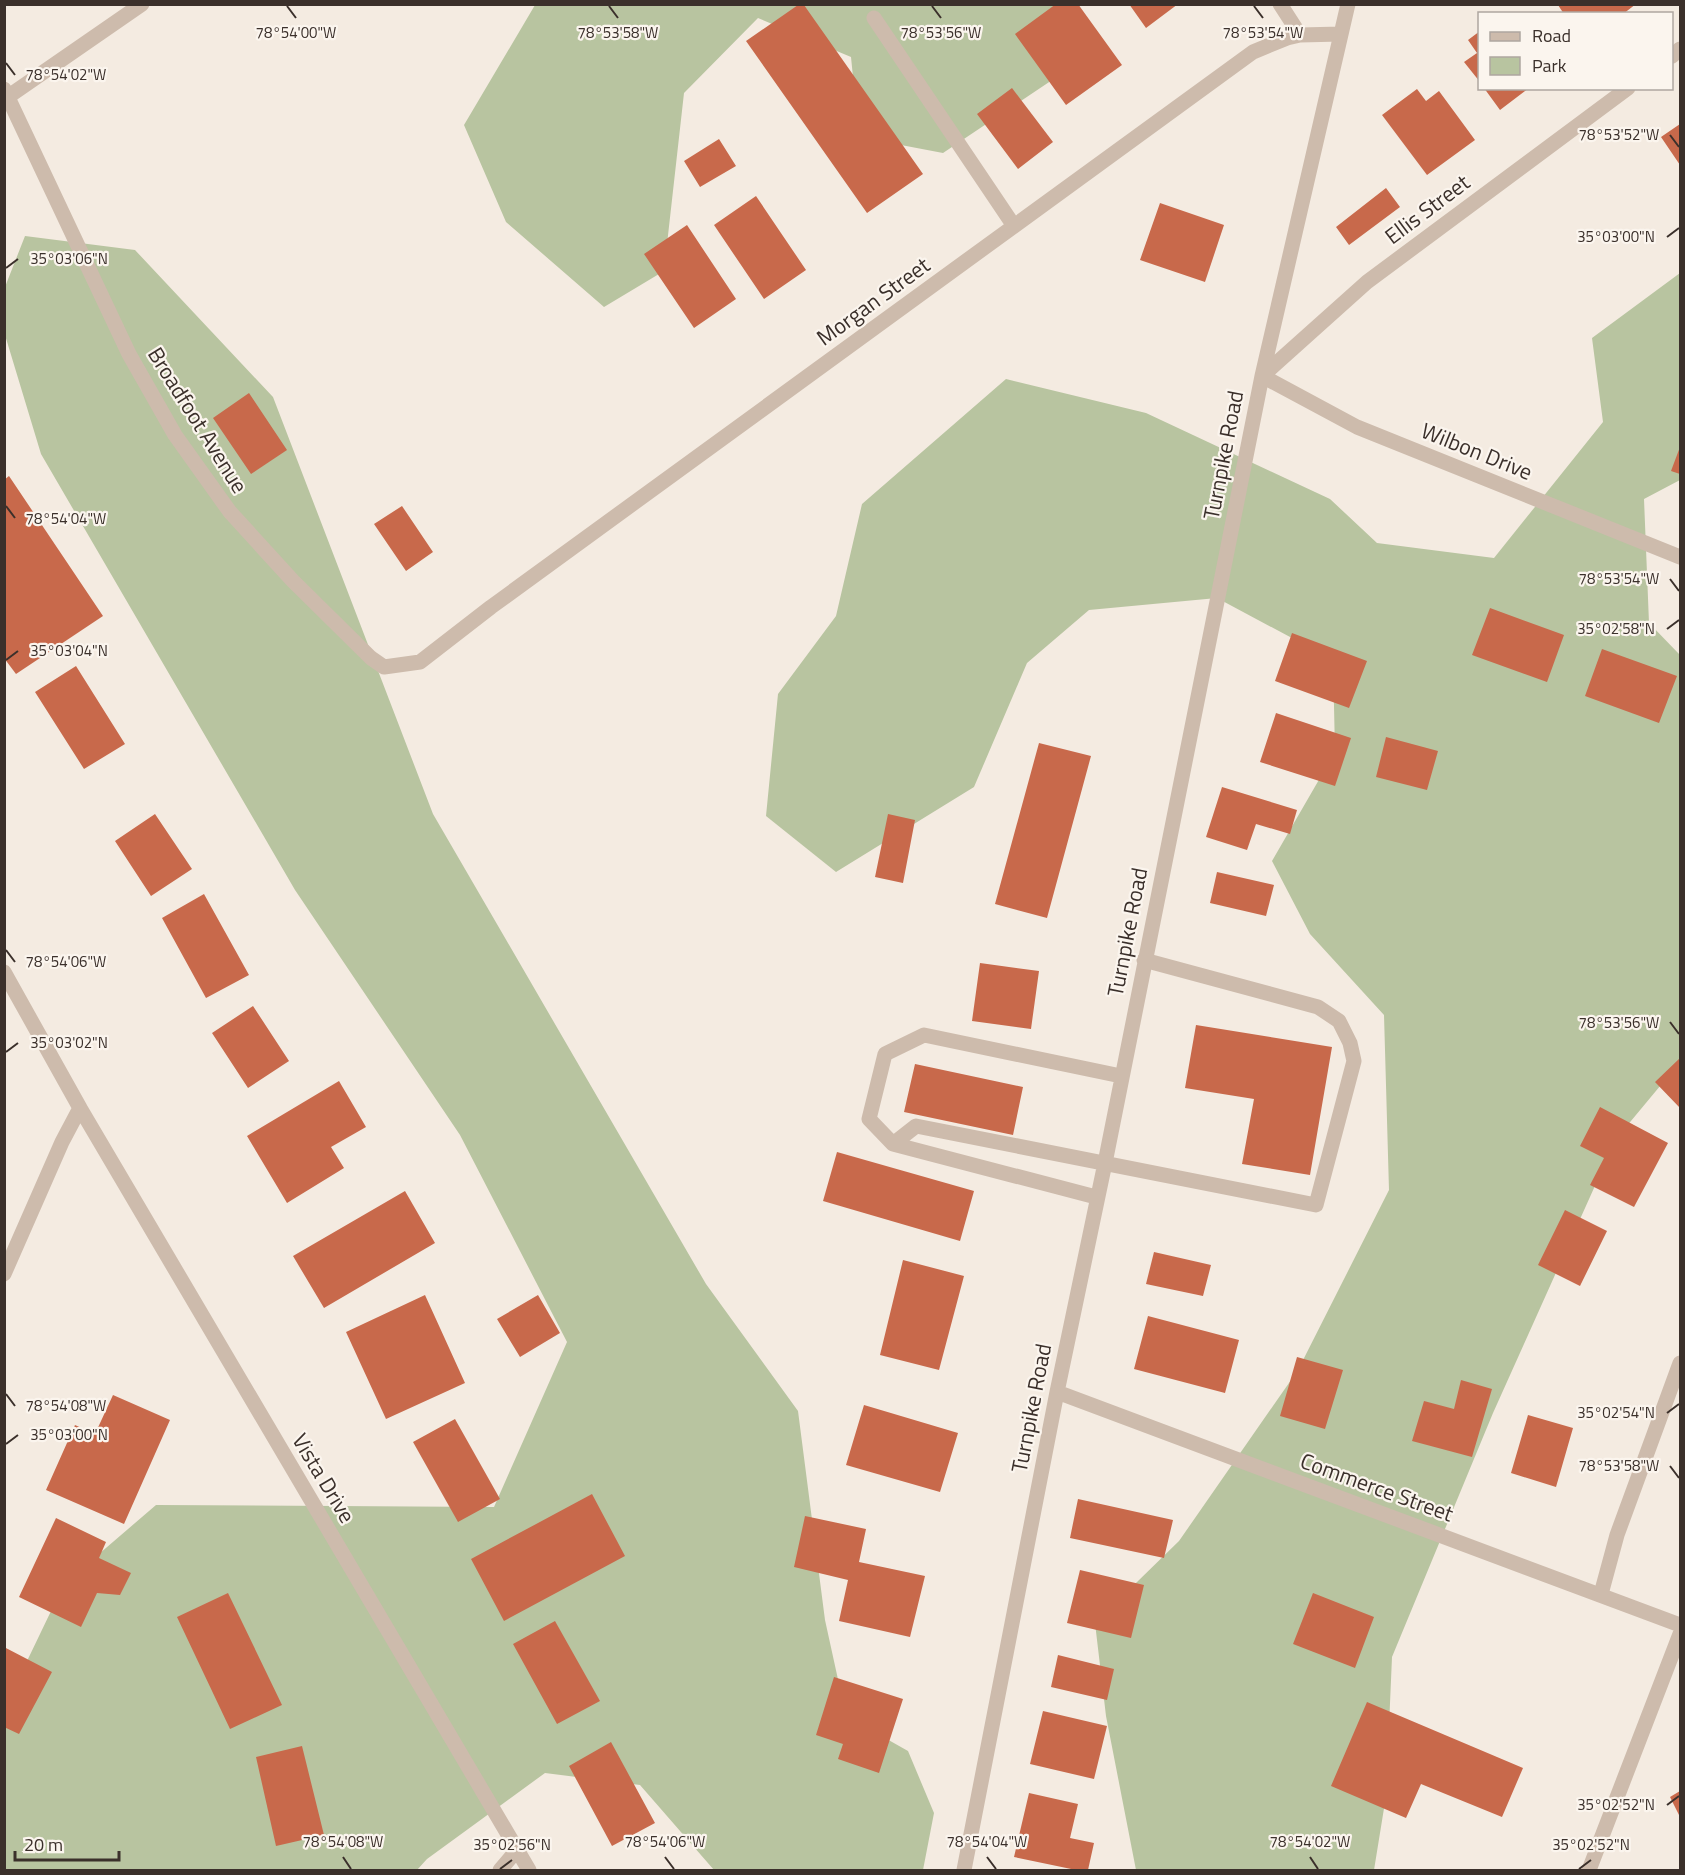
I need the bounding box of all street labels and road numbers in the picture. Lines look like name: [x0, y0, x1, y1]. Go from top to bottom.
street label: Ellis Street: [1377, 165, 1477, 252]
street label: Morgan Street: [809, 248, 937, 354]
street label: Broadfoot Avenue: [139, 340, 257, 500]
street label: Turnpike Road: [1194, 387, 1252, 523]
street label: Wilbon Drive: [1416, 413, 1538, 489]
street label: Turnpike Road: [1098, 864, 1156, 1000]
street label: Turnpike Road: [1002, 1340, 1060, 1476]
street label: Vista Drive: [284, 1427, 364, 1529]
street label: Commerce Street: [1296, 1444, 1459, 1531]

